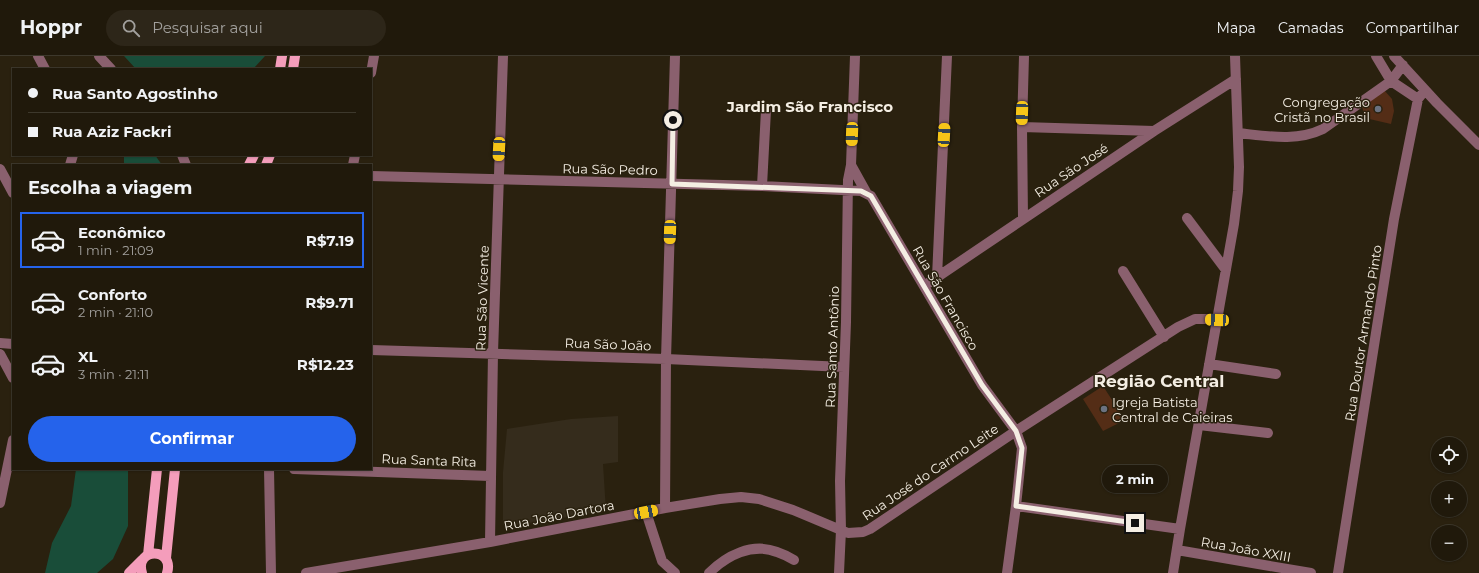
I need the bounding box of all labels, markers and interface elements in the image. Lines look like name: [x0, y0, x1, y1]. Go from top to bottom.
search box: [106, 10, 386, 46]
text: Hoppr: [20, 16, 82, 39]
icon: search: [120, 17, 142, 39]
text: Pesquisar aqui: [152, 18, 263, 37]
text: Mapa: [1217, 19, 1256, 37]
text: Camadas: [1278, 19, 1344, 37]
text: Compartilhar: [1366, 19, 1459, 37]
text: Rua Santo Agostinho: [52, 84, 218, 103]
place label: Congregação Cristã no Brasil: [1274, 94, 1370, 125]
district label: Jardim São Francisco: [726, 97, 893, 116]
car: [1016, 101, 1028, 125]
marker: Congregação Cristã no Brasil: [1373, 104, 1383, 114]
route start: [664, 111, 682, 129]
text: Rua Aziz Fackri: [52, 122, 172, 141]
car: [846, 122, 858, 146]
car: [937, 123, 951, 147]
car: [492, 137, 506, 161]
street label: Rua São José: [1031, 139, 1111, 200]
street label: Rua São Pedro: [562, 160, 658, 178]
text: Escolha a viagem: [28, 177, 192, 199]
car: [664, 220, 676, 244]
icon: car: [30, 222, 66, 258]
text: Econômico: [78, 223, 166, 242]
text: R$7.19: [306, 231, 354, 250]
text: 1 min · 21:09: [78, 242, 154, 258]
street label: Rua São Francisco: [910, 243, 982, 353]
street label: Rua Doutor Armando Pinto: [1341, 244, 1385, 422]
street label: Rua São Vicente: [472, 245, 492, 351]
icon: car: [30, 284, 66, 320]
text: Conforto: [78, 285, 147, 304]
street label: Rua Santo Antônio: [822, 286, 842, 408]
text: R$9.71: [305, 293, 354, 312]
text: 2 min · 21:10: [78, 304, 153, 320]
car: [1205, 313, 1229, 327]
street label: Rua São João: [564, 334, 652, 354]
icon: car: [30, 346, 66, 382]
text: XL: [78, 347, 97, 366]
text: R$12.23: [297, 355, 354, 374]
text: 3 min · 21:11: [78, 366, 149, 382]
district label: Região Central: [1094, 371, 1224, 391]
place label: Igreja Batista Central de Caieiras: [1112, 394, 1233, 425]
marker: Igreja Batista Central de Caieiras: [1099, 404, 1109, 414]
button: Confirmar: [28, 416, 356, 462]
street label: Rua José do Carmo Leite: [859, 420, 1001, 524]
map controls: [1431, 437, 1467, 561]
button: locate: [1431, 437, 1467, 473]
street label: Rua Santa Rita: [381, 450, 477, 470]
callout: 2 min: [1102, 465, 1168, 493]
text: 2 min: [1116, 471, 1154, 487]
button: +: [1431, 481, 1467, 517]
street label: Rua João Dartora: [502, 496, 616, 534]
car: [633, 504, 659, 520]
route end: [1126, 514, 1144, 532]
button: −: [1431, 525, 1467, 561]
street label: Rua João XXIII: [1200, 533, 1292, 565]

